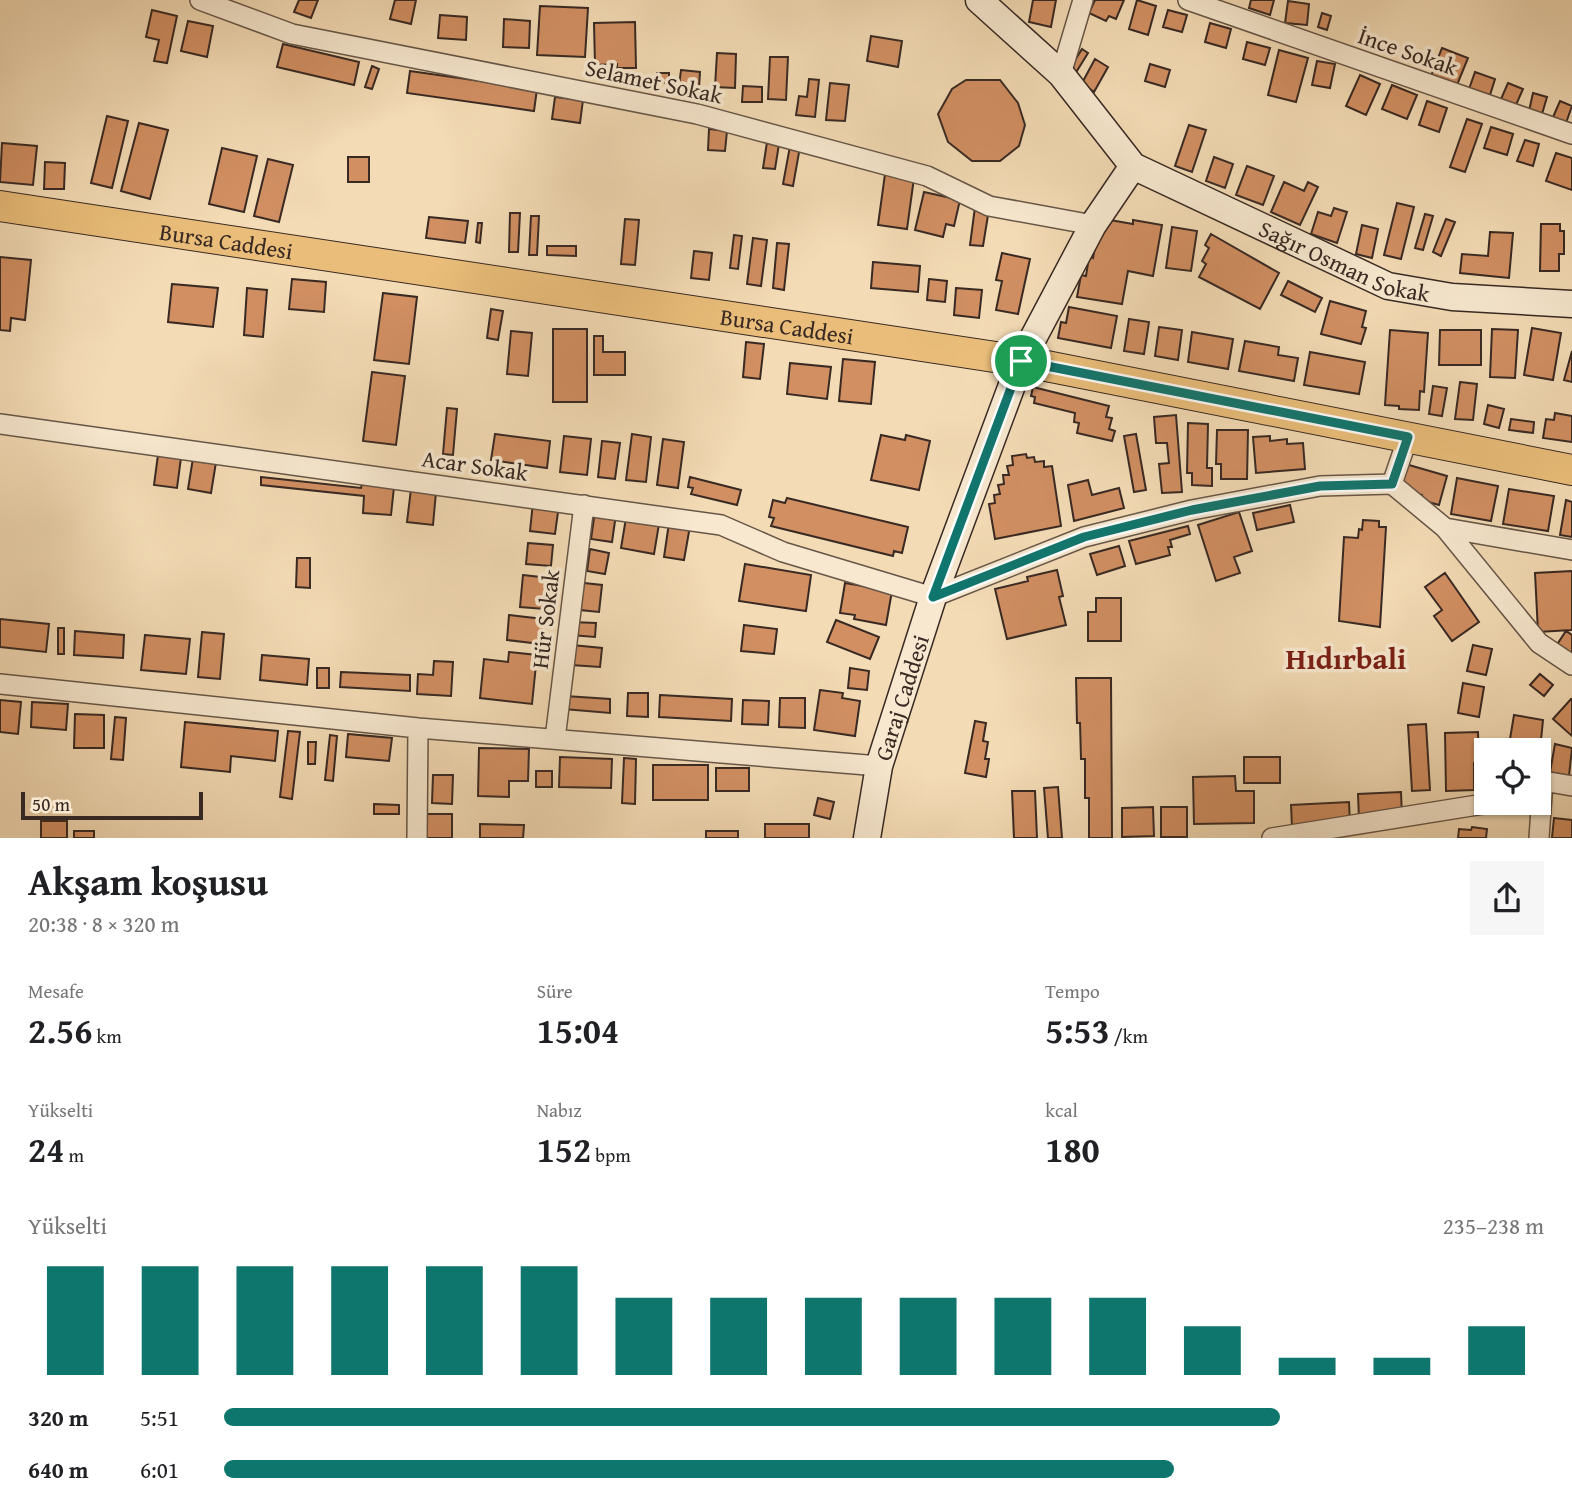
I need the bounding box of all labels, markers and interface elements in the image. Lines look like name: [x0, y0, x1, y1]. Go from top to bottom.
street label: İnce Sokak: [1354, 19, 1462, 84]
street label: Selamet Sokak: [582, 50, 726, 112]
street label: Sağır Osman Sokak: [1254, 211, 1433, 309]
street label: Bursa Caddesi: [157, 214, 295, 267]
street label: Bursa Caddesi: [718, 299, 856, 352]
pin: [991, 331, 1051, 391]
icon: arrive: [1002, 342, 1040, 380]
street label: Acar Sokak: [420, 441, 530, 489]
street label: Hür Sokak: [523, 567, 567, 670]
street label: Garaj Caddesi: [865, 630, 936, 764]
district label: Hıdırbali: [1286, 636, 1406, 680]
map controls: [1474, 738, 1551, 815]
button: locate: [1474, 738, 1551, 815]
scale bar: [21, 789, 203, 821]
text: 50 m: [32, 790, 70, 818]
text: Akşam koşusu: [28, 853, 268, 909]
button: share: [1470, 861, 1544, 935]
text: 20:38 · 8 × 320 m: [28, 907, 180, 940]
text: Mesafe: [28, 977, 84, 1005]
text: Süre: [537, 977, 573, 1005]
text: Tempo: [1045, 977, 1100, 1005]
text: 2.56: [28, 1005, 92, 1056]
text: 15:04: [537, 1005, 619, 1056]
text: 5:53: [1045, 1005, 1110, 1056]
text: km: [92, 1022, 122, 1050]
text: /km: [1110, 1022, 1148, 1050]
text: Yükselti: [28, 1096, 93, 1124]
text: Nabız: [537, 1096, 582, 1124]
text: kcal: [1045, 1096, 1078, 1124]
text: 24: [28, 1124, 64, 1175]
text: 152: [537, 1124, 591, 1175]
text: 180: [1045, 1124, 1100, 1175]
text: m: [64, 1141, 84, 1169]
text: bpm: [591, 1141, 631, 1169]
text: Yükselti: [28, 1209, 107, 1242]
text: 235–238 m: [1443, 1209, 1544, 1242]
text: 320 m: [28, 1401, 89, 1434]
text: 5:51: [140, 1401, 179, 1434]
text: 640 m: [28, 1453, 89, 1486]
text: 6:01: [140, 1453, 179, 1486]

